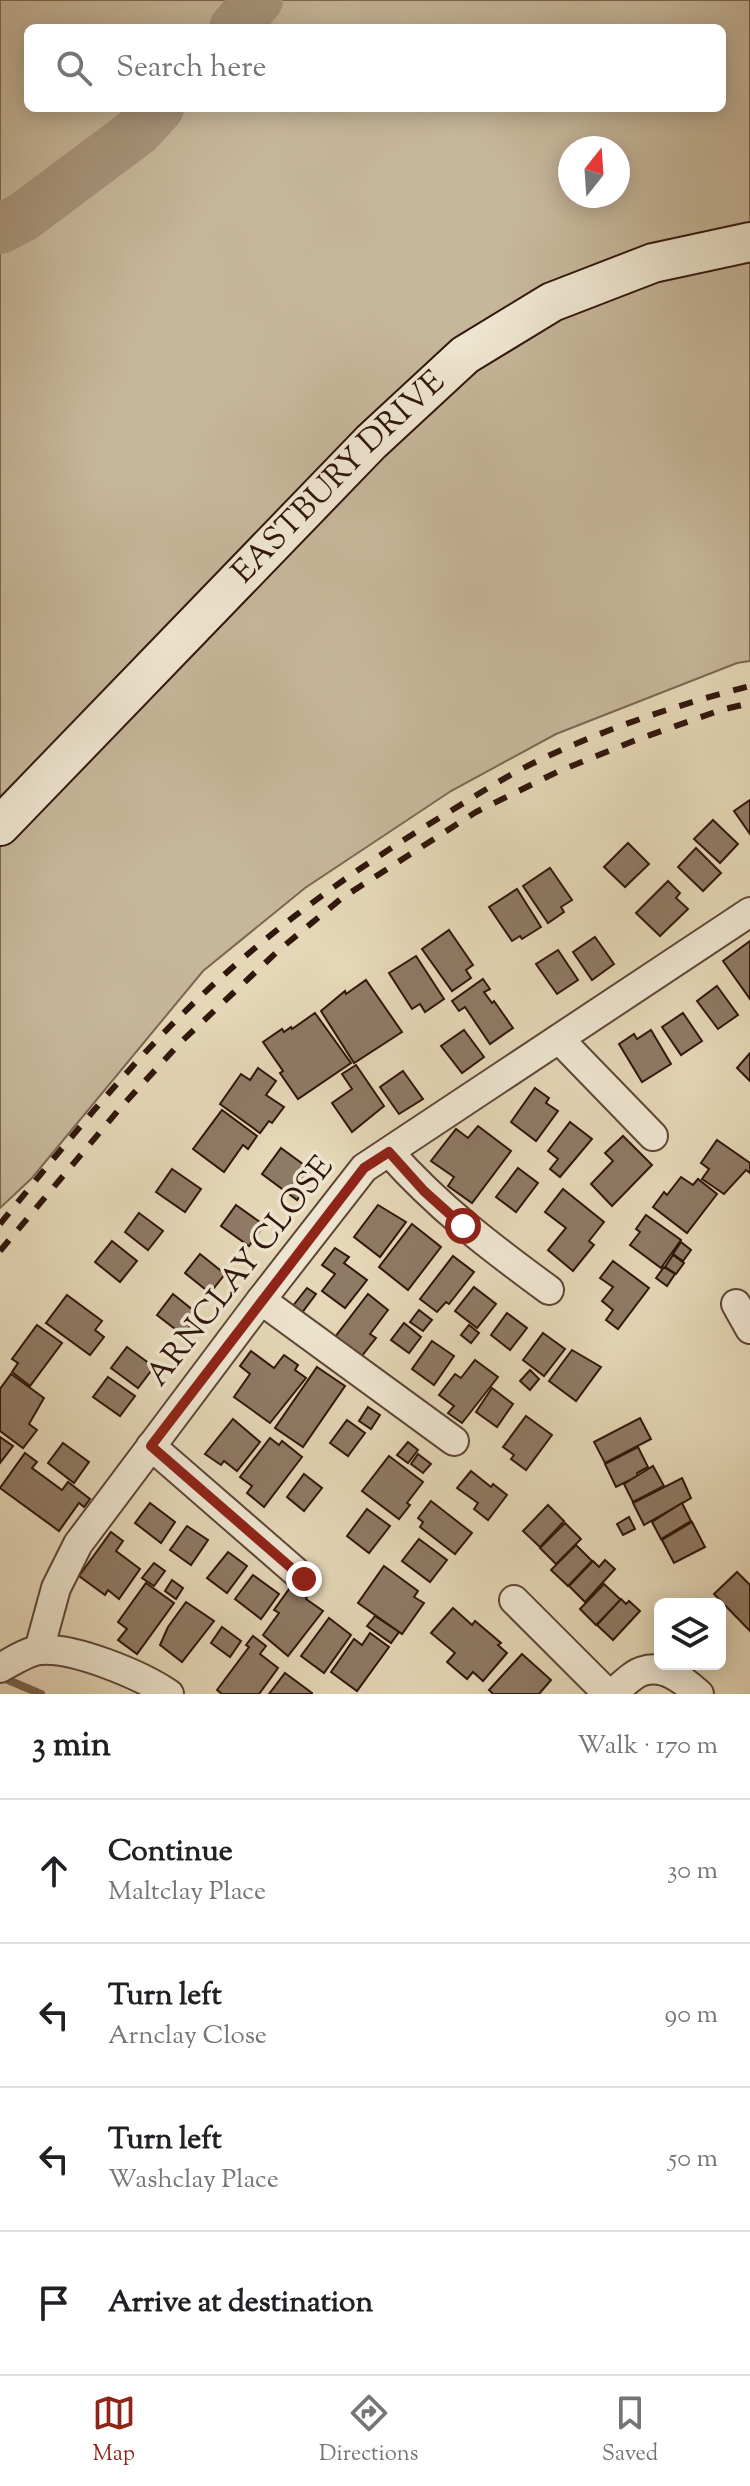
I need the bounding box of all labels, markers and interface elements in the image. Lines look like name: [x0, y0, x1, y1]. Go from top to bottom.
search box: [24, 24, 726, 112]
icon: search: [52, 46, 96, 90]
text: Search here: [116, 47, 266, 90]
north arrow: [558, 136, 630, 208]
street label: EASTBURY DRIVE: [222, 361, 456, 595]
street label: ARNCLAY CLOSE: [136, 1147, 346, 1397]
route start: [445, 1208, 481, 1244]
route end: [286, 1561, 322, 1597]
map controls: [654, 1598, 726, 1670]
button: layers: [654, 1598, 726, 1670]
text: 3 min: [32, 1722, 111, 1771]
text: Walk · 170 m: [577, 1728, 718, 1765]
text: Continue: [108, 1831, 233, 1874]
icon: ahead: [32, 1849, 76, 1893]
text: 30 m: [667, 1853, 718, 1890]
text: Maltclay Place: [108, 1874, 266, 1911]
text: Turn left: [108, 1975, 222, 2018]
icon: left: [32, 1993, 76, 2037]
text: 90 m: [665, 1997, 718, 2034]
text: Arnclay Close: [108, 2018, 267, 2055]
text: Turn left: [108, 2119, 222, 2162]
icon: left: [32, 2137, 76, 2181]
text: 50 m: [668, 2141, 718, 2178]
text: Washclay Place: [108, 2162, 279, 2199]
icon: arrive: [32, 2281, 76, 2325]
text: Arrive at destination: [108, 2282, 373, 2325]
tab: Map: [92, 2391, 136, 2471]
tab: Directions: [319, 2391, 418, 2471]
tab: Saved: [602, 2391, 658, 2471]

